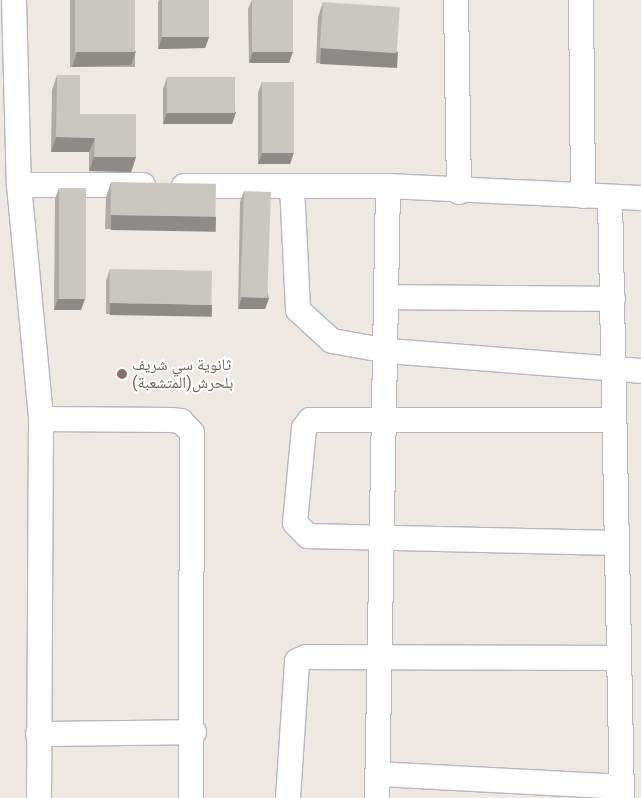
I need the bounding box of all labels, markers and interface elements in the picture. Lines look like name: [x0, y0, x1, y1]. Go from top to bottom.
place label: ثانوية سي شريف بلحرش(المتشعبة): [132, 355, 233, 393]
marker: ثانوية سي شريف بلحرش(المتشعبة): [116, 368, 128, 380]

